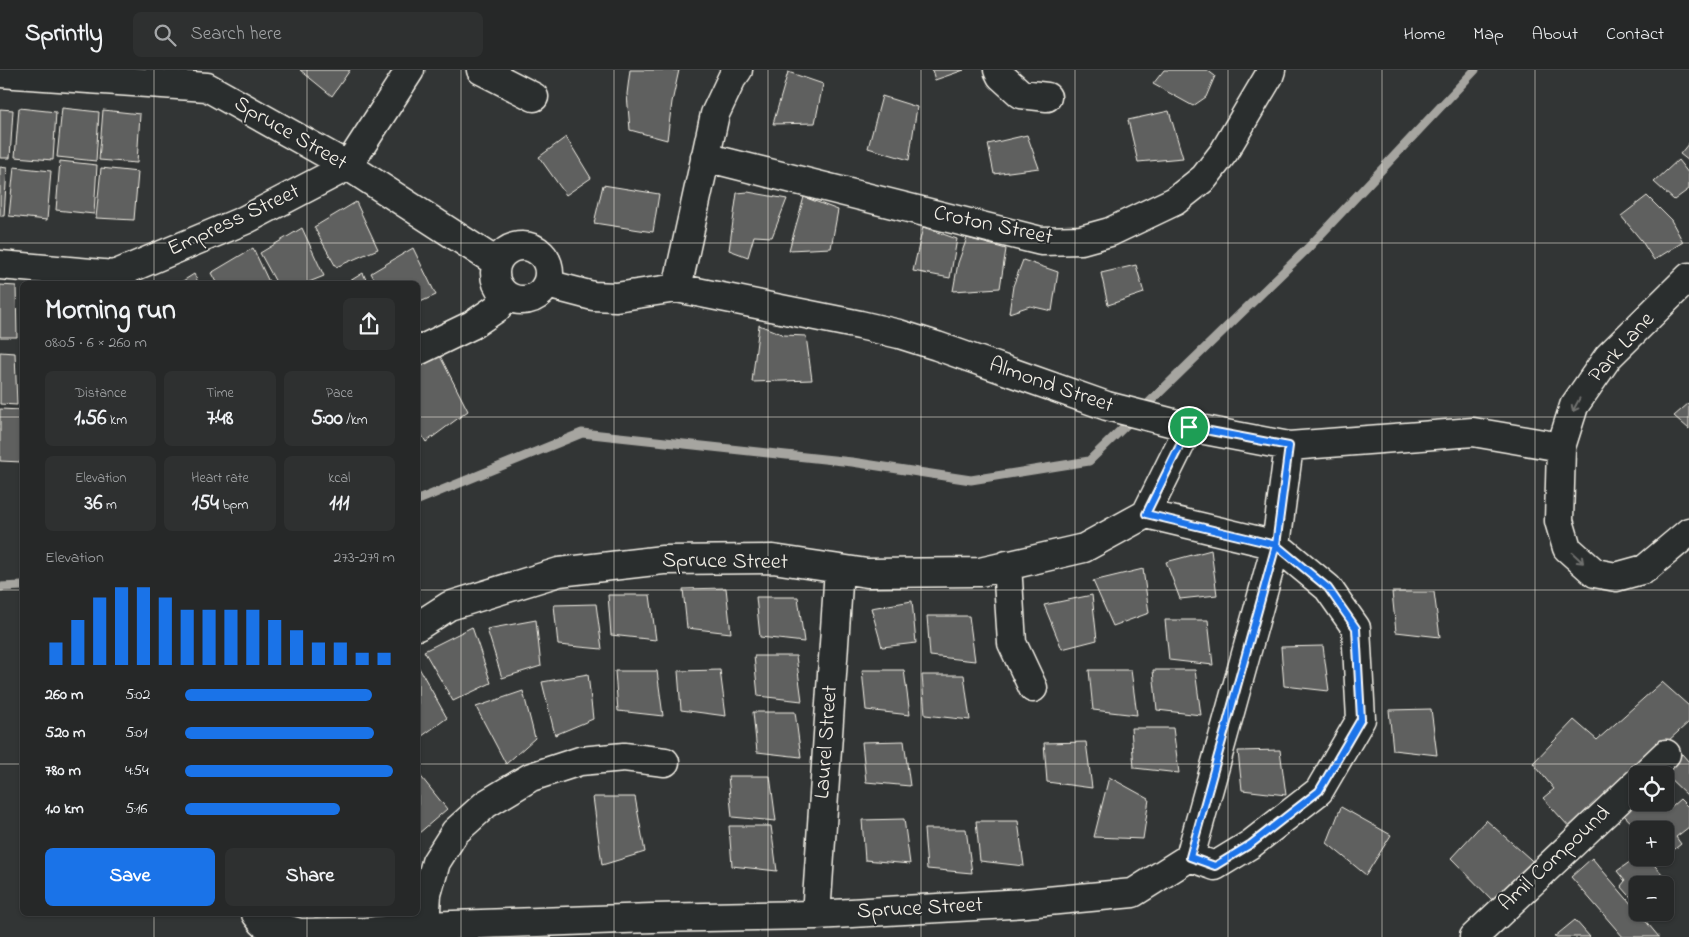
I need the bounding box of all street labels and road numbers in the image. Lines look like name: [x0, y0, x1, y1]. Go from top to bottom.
street label: Spruce Street: [227, 89, 353, 180]
street label: Empress Street: [163, 176, 306, 266]
street label: Croton Street: [931, 198, 1056, 254]
street label: Park Lane: [1581, 305, 1663, 391]
street label: Almond Street: [984, 350, 1118, 422]
street label: Spruce Street: [662, 545, 789, 579]
street label: Laurel Street: [807, 683, 847, 800]
street label: Amil Compound: [1492, 798, 1618, 920]
street label: Spruce Street: [856, 890, 984, 928]

